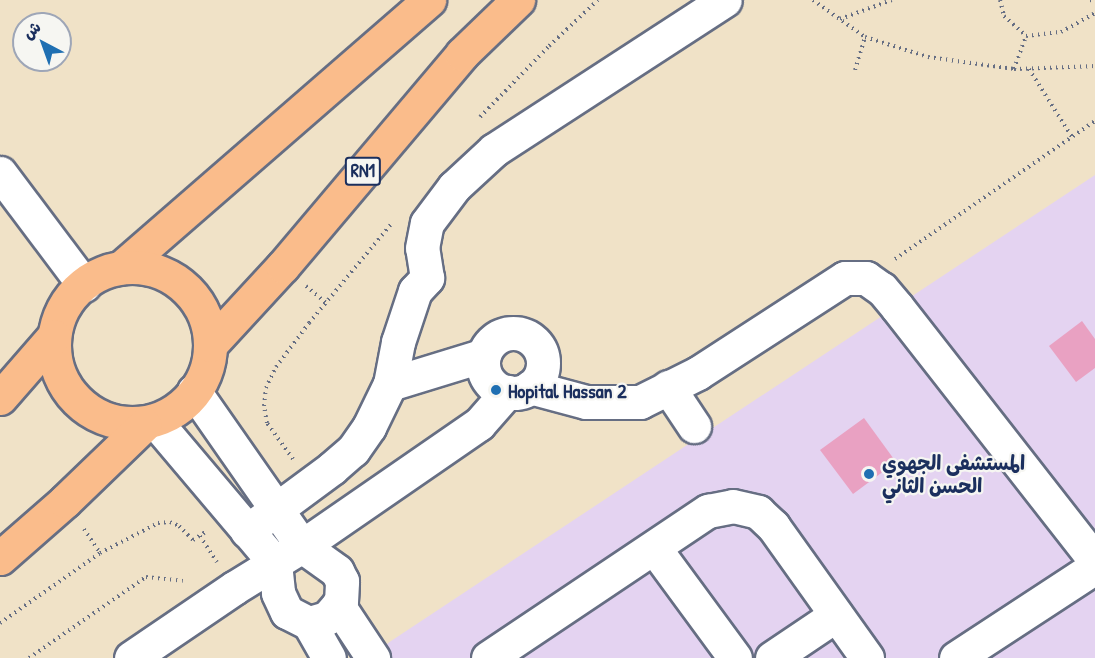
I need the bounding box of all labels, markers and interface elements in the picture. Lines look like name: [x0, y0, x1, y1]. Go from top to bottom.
north arrow: [12, 12, 72, 72]
text: ش: [18, 16, 45, 44]
road number: RN1: [344, 156, 382, 186]
place label: Hopital Hassan 2: [508, 378, 627, 402]
marker: Hopital Hassan 2: [489, 383, 503, 397]
place label: المستشفى الجهوي الحسن الثاني: [882, 450, 1025, 497]
marker: المستشفى الجهوي الحسن الثاني: [860, 465, 878, 483]

